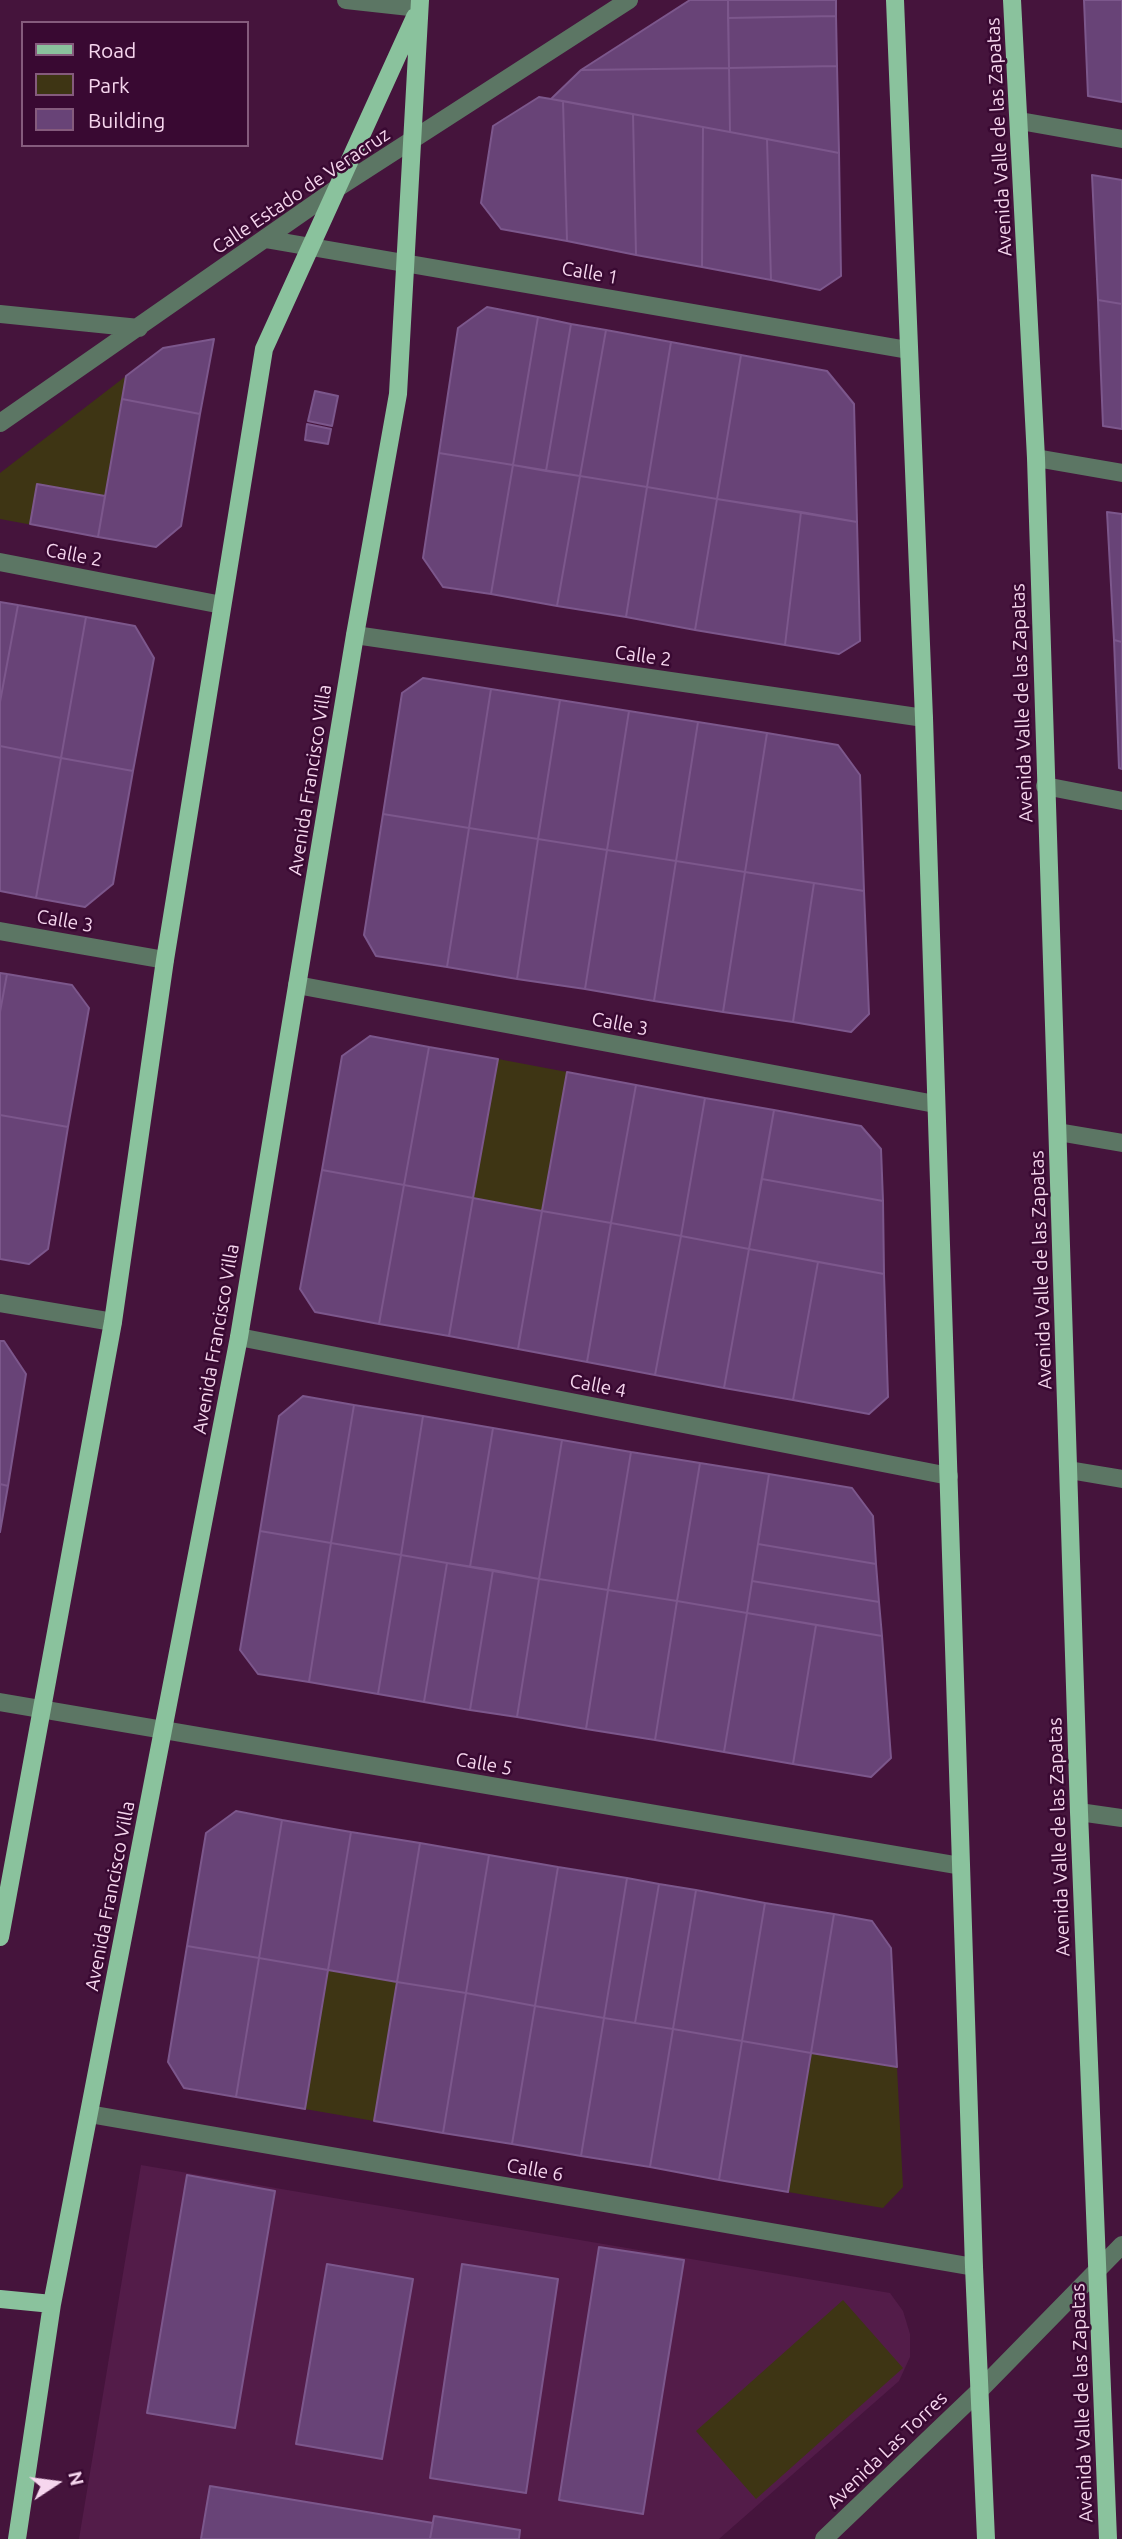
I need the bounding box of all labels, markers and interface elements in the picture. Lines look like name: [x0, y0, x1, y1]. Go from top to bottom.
street label: Avenida Valle de las Zapatas: [981, 17, 1017, 257]
legend: [21, 21, 248, 147]
text: Road: [88, 38, 136, 62]
text: Park: [88, 73, 130, 97]
text: Building: [88, 108, 165, 132]
street label: Calle Estado de Veracruz: [208, 123, 394, 259]
street label: Calle 1: [560, 257, 620, 289]
street label: Calle 2: [44, 538, 104, 572]
street label: Avenida Valle de las Zapatas: [1006, 583, 1038, 823]
street label: Calle 2: [613, 641, 673, 671]
street label: Avenida Francisco Villa: [284, 683, 336, 877]
street label: Calle 3: [35, 905, 95, 937]
street label: Calle 3: [590, 1007, 650, 1041]
street label: Avenida Valle de las Zapatas: [1025, 1150, 1057, 1390]
street label: Avenida Francisco Villa: [188, 1242, 244, 1436]
street label: Calle 4: [568, 1369, 628, 1403]
street label: Avenida Valle de las Zapatas: [1043, 1717, 1075, 1957]
street label: Calle 5: [454, 1748, 514, 1780]
street label: Avenida Francisco Villa: [80, 1799, 140, 1993]
street label: Calle 6: [505, 2154, 565, 2186]
street label: Avenida Valle de las Zapatas: [1066, 2283, 1098, 2523]
street label: Avenida Las Torres: [822, 2387, 952, 2513]
north arrow: [21, 2448, 91, 2518]
text: N: [64, 2469, 89, 2488]

